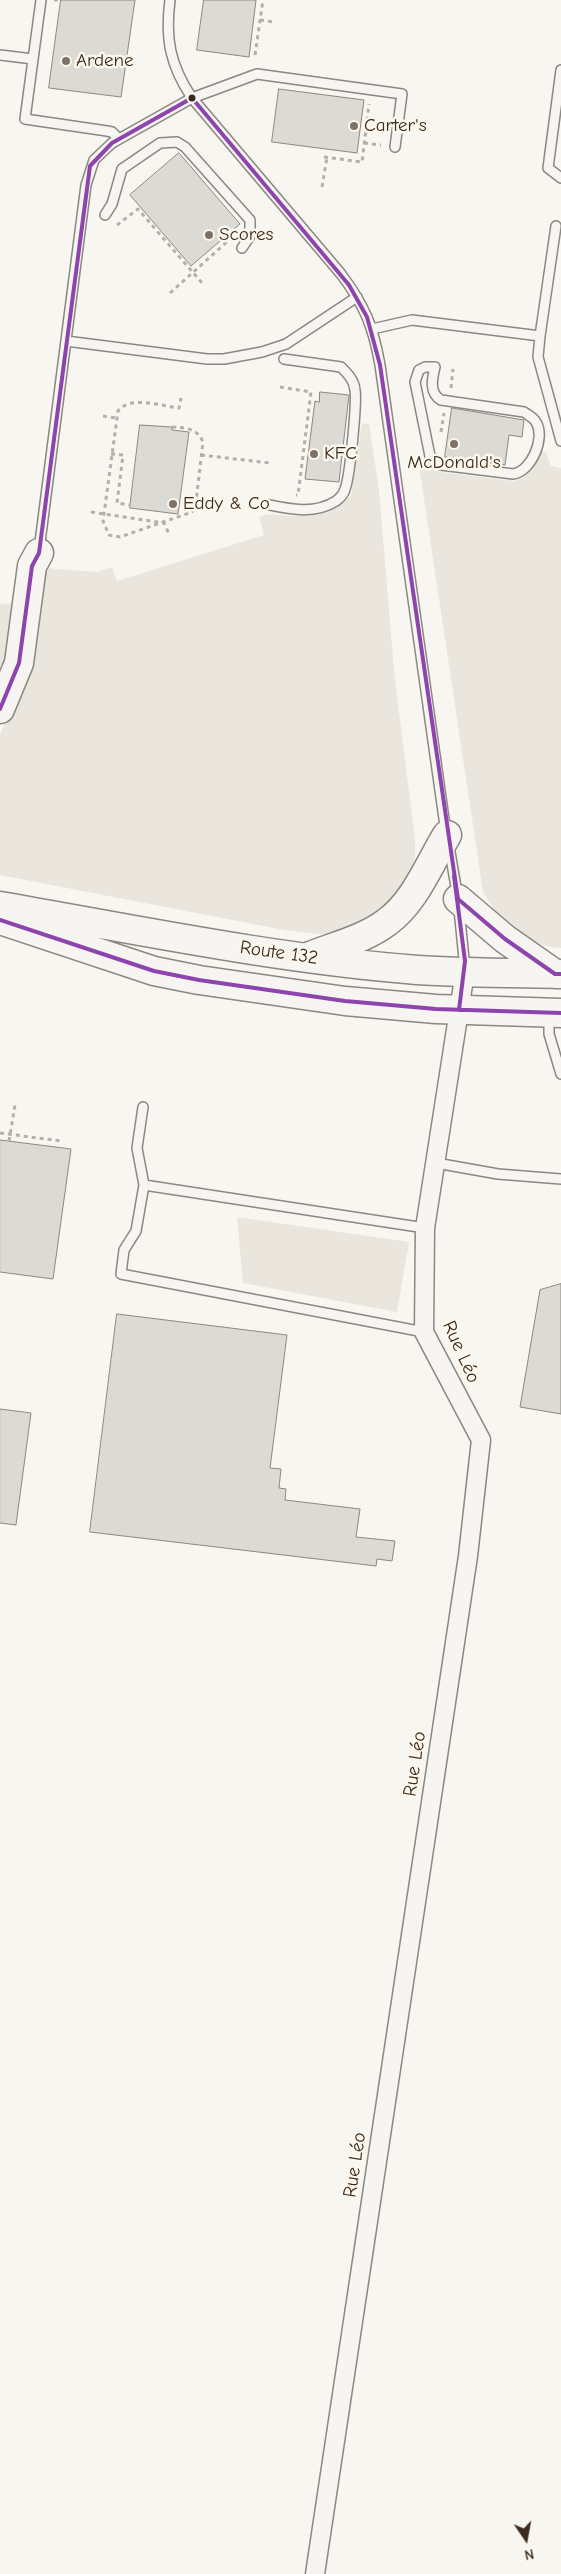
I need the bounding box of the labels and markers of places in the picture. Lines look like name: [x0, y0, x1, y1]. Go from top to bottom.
place label: Ardene: [76, 50, 134, 72]
marker: Ardene: [60, 55, 72, 67]
unlabelled marker: [187, 93, 197, 103]
place label: Carter's: [364, 115, 427, 137]
marker: Carter's: [348, 120, 360, 132]
place label: Scores: [219, 224, 273, 246]
marker: Scores: [203, 229, 215, 241]
marker: McDonald's: [448, 438, 460, 450]
place label: KFC: [324, 443, 357, 465]
marker: KFC: [308, 448, 320, 460]
place label: McDonald's: [407, 452, 501, 474]
place label: Eddy & Co: [183, 493, 270, 515]
marker: Eddy & Co: [167, 498, 179, 510]

